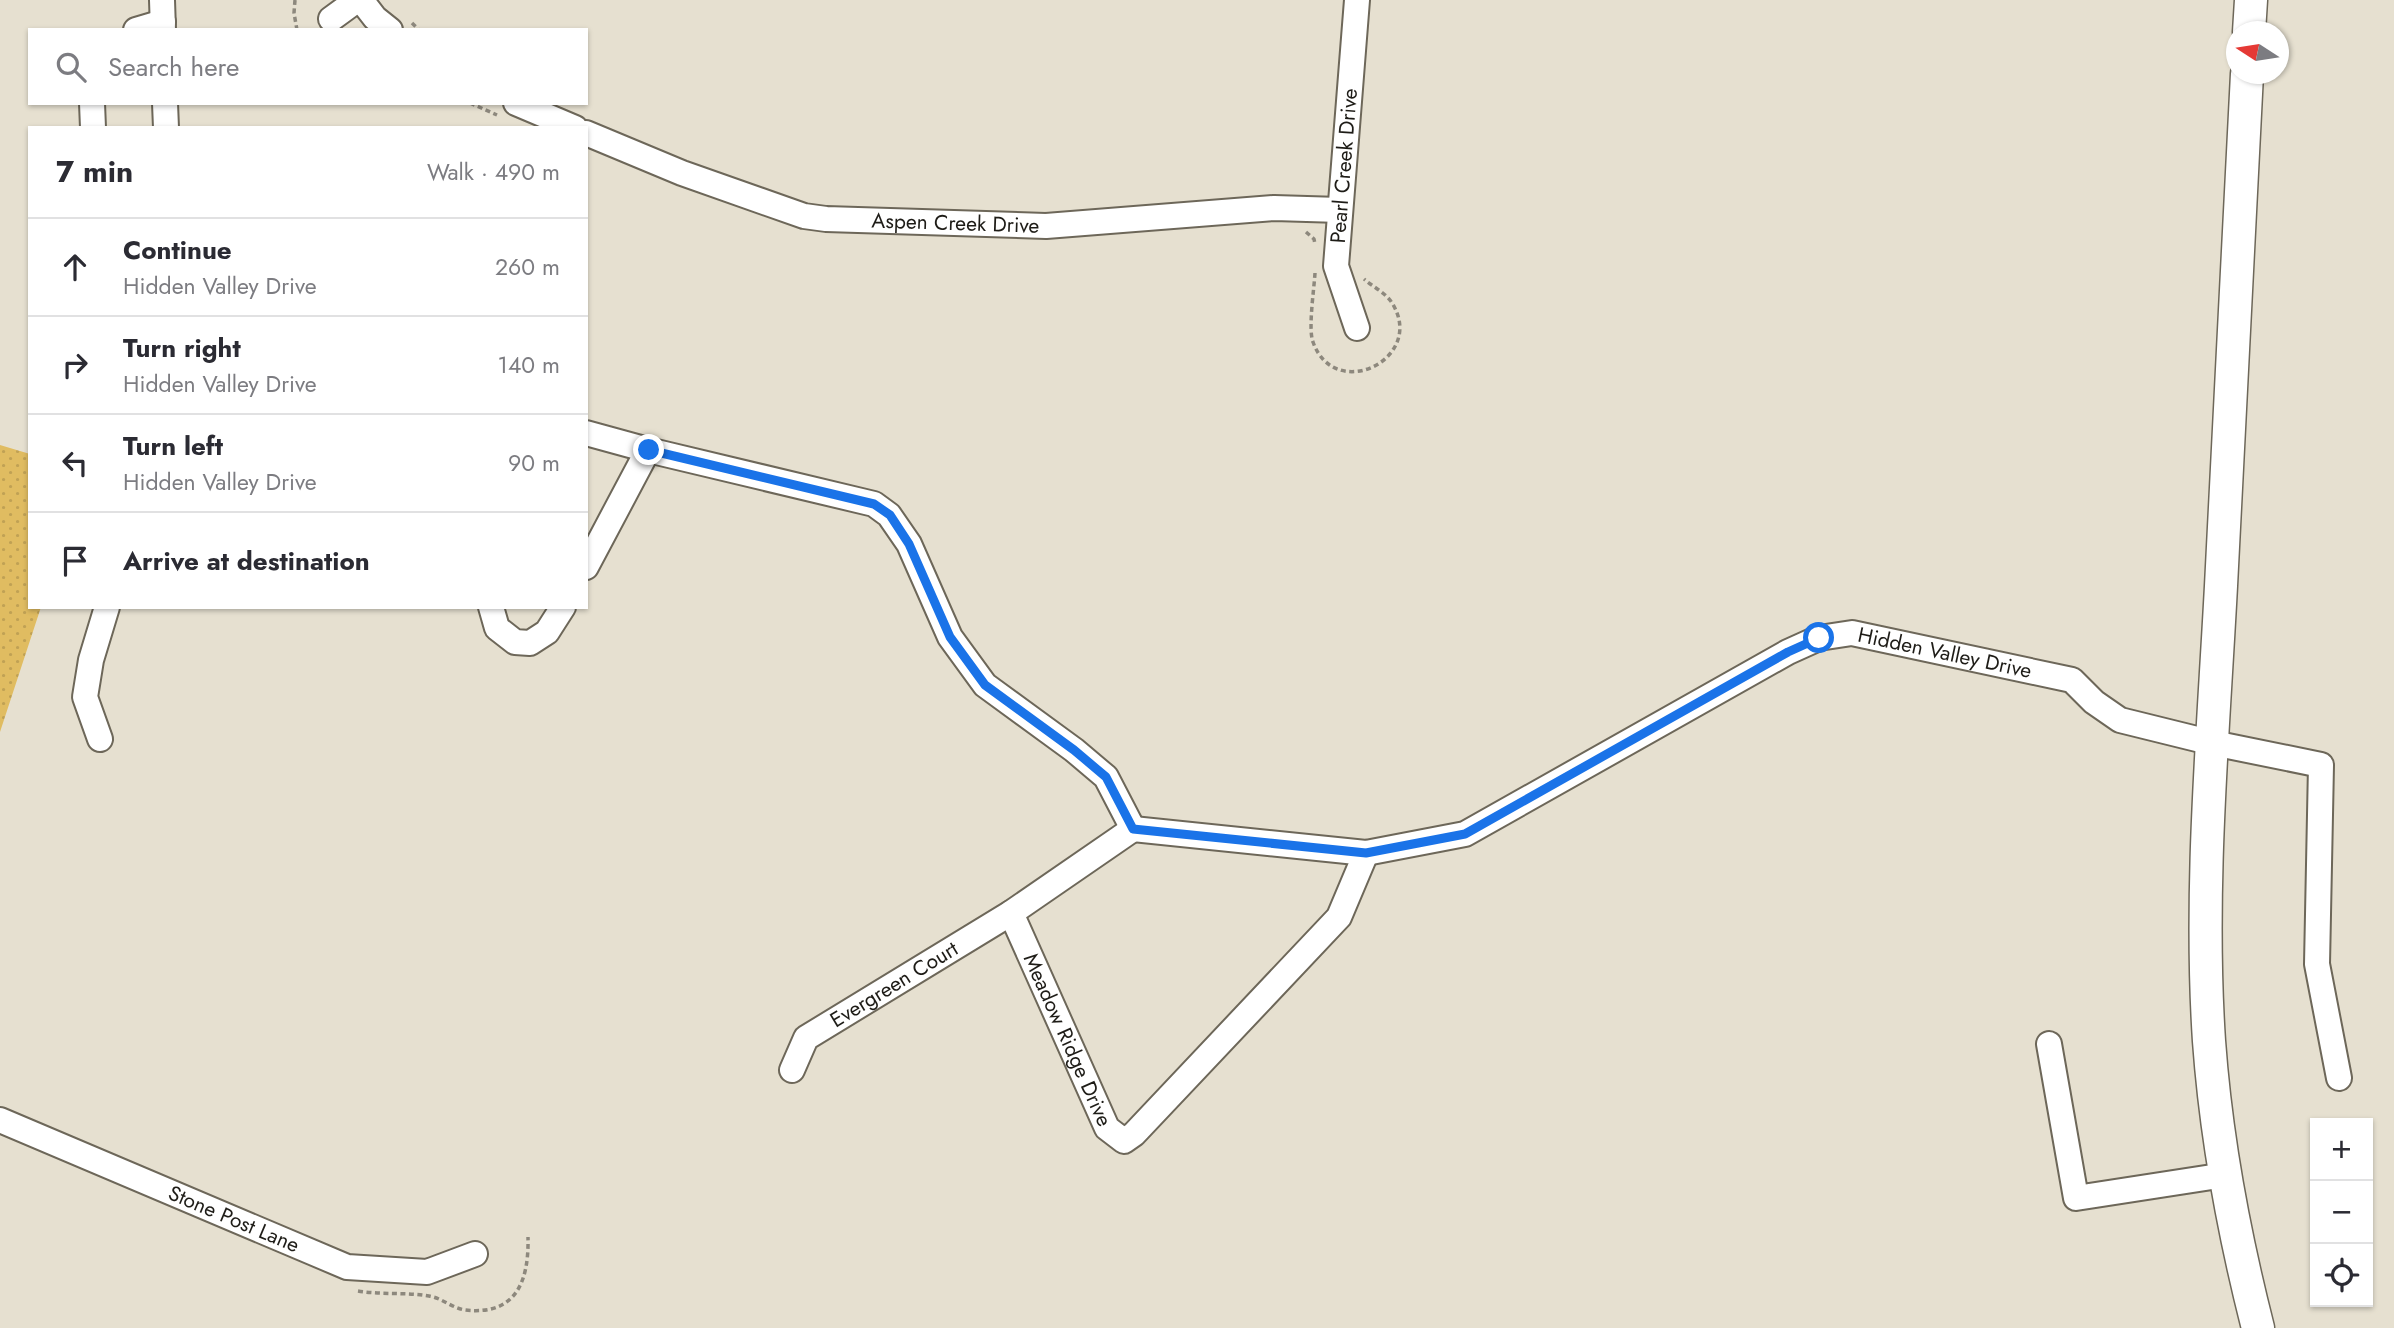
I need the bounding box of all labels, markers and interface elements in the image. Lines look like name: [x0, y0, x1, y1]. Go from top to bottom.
north arrow: [2226, 21, 2289, 84]
search box: [28, 28, 588, 105]
icon: search: [52, 48, 90, 86]
text: Search here: [108, 48, 240, 86]
street label: Pearl Creek Drive: [1323, 87, 1365, 244]
text: 7 min: [56, 150, 133, 193]
text: Walk · 490 m: [427, 155, 560, 189]
street label: Aspen Creek Drive: [871, 205, 1040, 241]
text: Continue: [123, 231, 232, 269]
icon: ahead: [56, 248, 94, 286]
text: 260 m: [495, 250, 560, 284]
text: Hidden Valley Drive: [123, 269, 317, 303]
text: Turn right: [123, 329, 241, 367]
icon: right: [56, 346, 94, 384]
text: 140 m: [498, 348, 560, 382]
text: Hidden Valley Drive: [123, 367, 317, 401]
text: Turn left: [123, 427, 223, 465]
route end: [633, 434, 664, 465]
icon: left: [56, 444, 94, 482]
text: 90 m: [508, 446, 560, 480]
text: Hidden Valley Drive: [123, 465, 317, 499]
icon: arrive: [56, 542, 94, 580]
text: Arrive at destination: [123, 542, 370, 580]
street label: Hidden Valley Drive: [1855, 620, 2035, 686]
route start: [1803, 622, 1834, 653]
street label: Evergreen Court: [824, 934, 964, 1035]
street label: Meadow Ridge Drive: [1016, 948, 1119, 1131]
map controls: [2310, 1118, 2373, 1307]
button: +: [2310, 1118, 2373, 1181]
street label: Stone Post Lane: [164, 1178, 304, 1260]
button: −: [2310, 1181, 2373, 1244]
button: locate: [2310, 1244, 2373, 1307]

